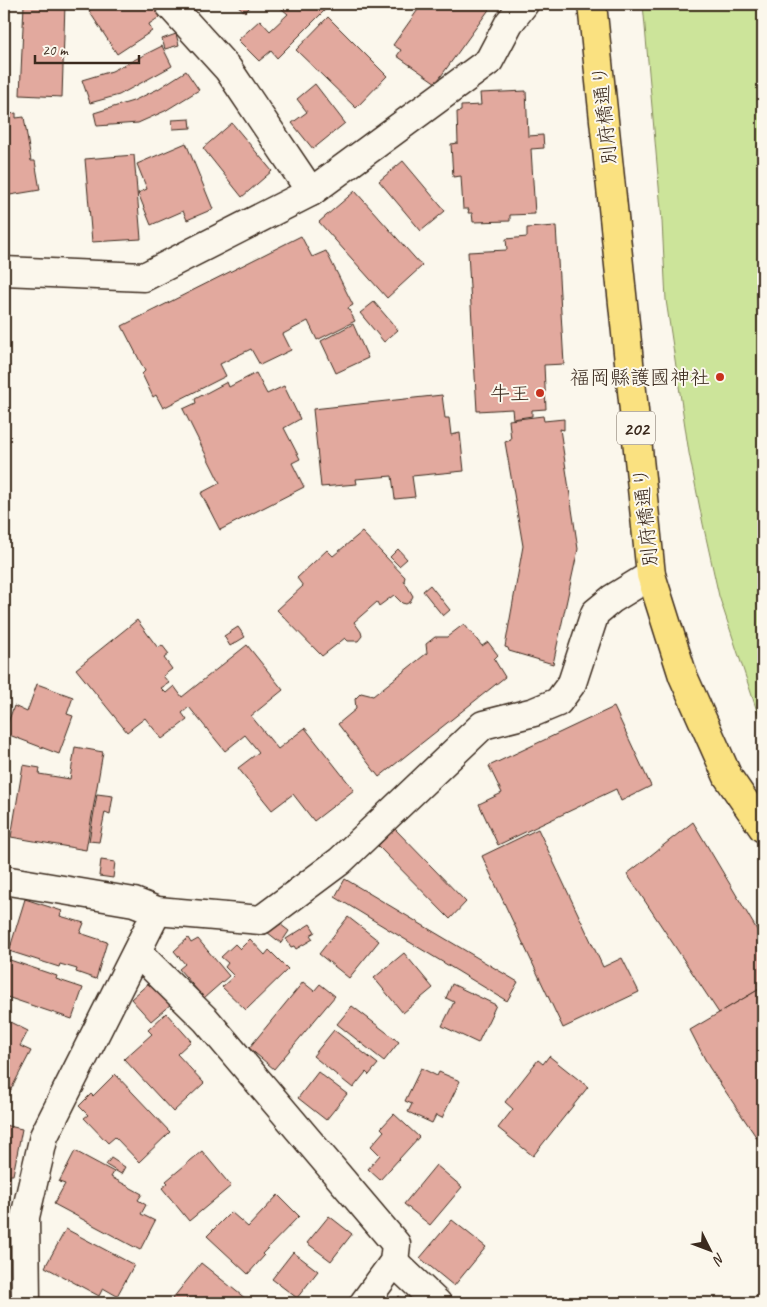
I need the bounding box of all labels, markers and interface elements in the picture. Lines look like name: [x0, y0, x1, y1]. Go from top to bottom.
scale bar: [35, 32, 139, 64]
text: 20 m: [42, 41, 69, 60]
street label: 別府橋通り: [587, 64, 622, 166]
place label: 福岡縣護國神社: [570, 365, 710, 390]
marker: 福岡縣護國神社: [714, 371, 726, 383]
place label: 牛王: [490, 381, 530, 406]
marker: 牛王: [534, 387, 546, 399]
road number: 202: [617, 412, 655, 444]
street label: 別府橋通り: [628, 466, 663, 568]
north arrow: [684, 1224, 734, 1274]
text: N: [709, 1249, 729, 1269]

